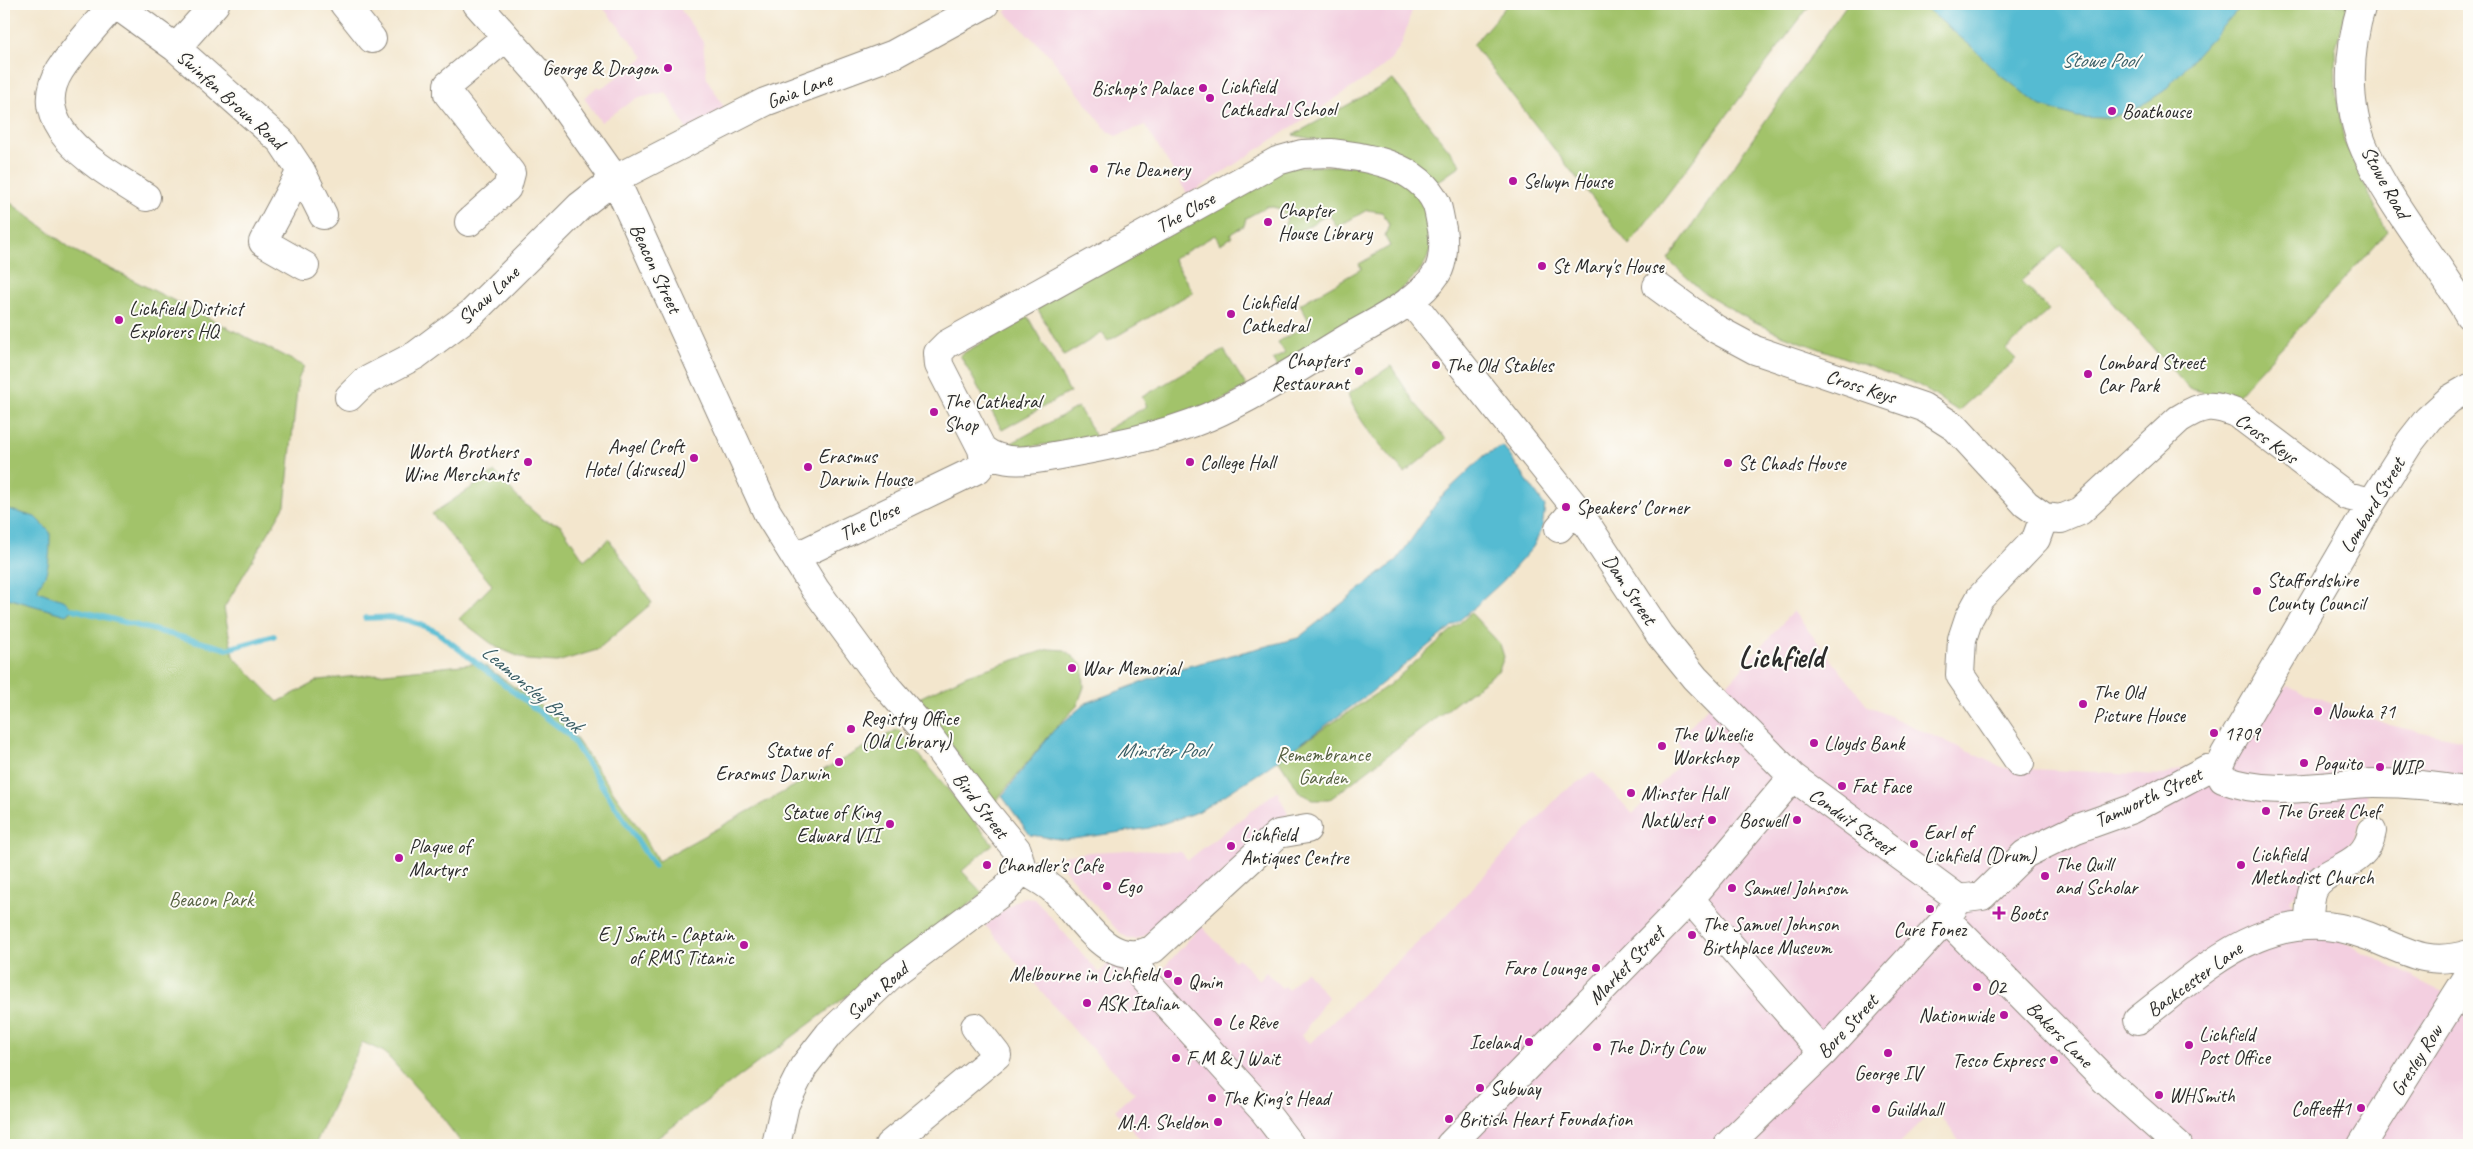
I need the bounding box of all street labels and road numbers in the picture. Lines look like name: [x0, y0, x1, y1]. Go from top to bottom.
street label: Swinfen Broun Road: [171, 44, 292, 157]
street label: Gaia Lane: [763, 66, 837, 114]
street label: Stowe Road: [2355, 142, 2417, 226]
street label: The Close: [1151, 185, 1220, 239]
street label: Beacon Street: [624, 219, 688, 319]
street label: Shaw Lane: [452, 260, 526, 330]
street label: Cross Keys: [1823, 364, 1901, 410]
street label: Cross Keys: [2230, 407, 2305, 471]
street label: Lombard Street: [2334, 451, 2412, 557]
street label: The Close: [835, 496, 905, 547]
street label: Dam Street: [1597, 549, 1664, 631]
street label: Tamworth Street: [2091, 761, 2208, 833]
street label: Bird Street: [947, 767, 1016, 845]
street label: Conduit Street: [1804, 782, 1902, 863]
street label: Market Street: [1583, 919, 1672, 1010]
street label: Backcester Lane: [2142, 935, 2248, 1023]
street label: Swan Road: [841, 955, 916, 1026]
street label: Bore Street: [1811, 987, 1885, 1064]
street label: Bakers Lane: [2021, 996, 2099, 1074]
street label: Gresley Row: [2385, 1018, 2449, 1101]

